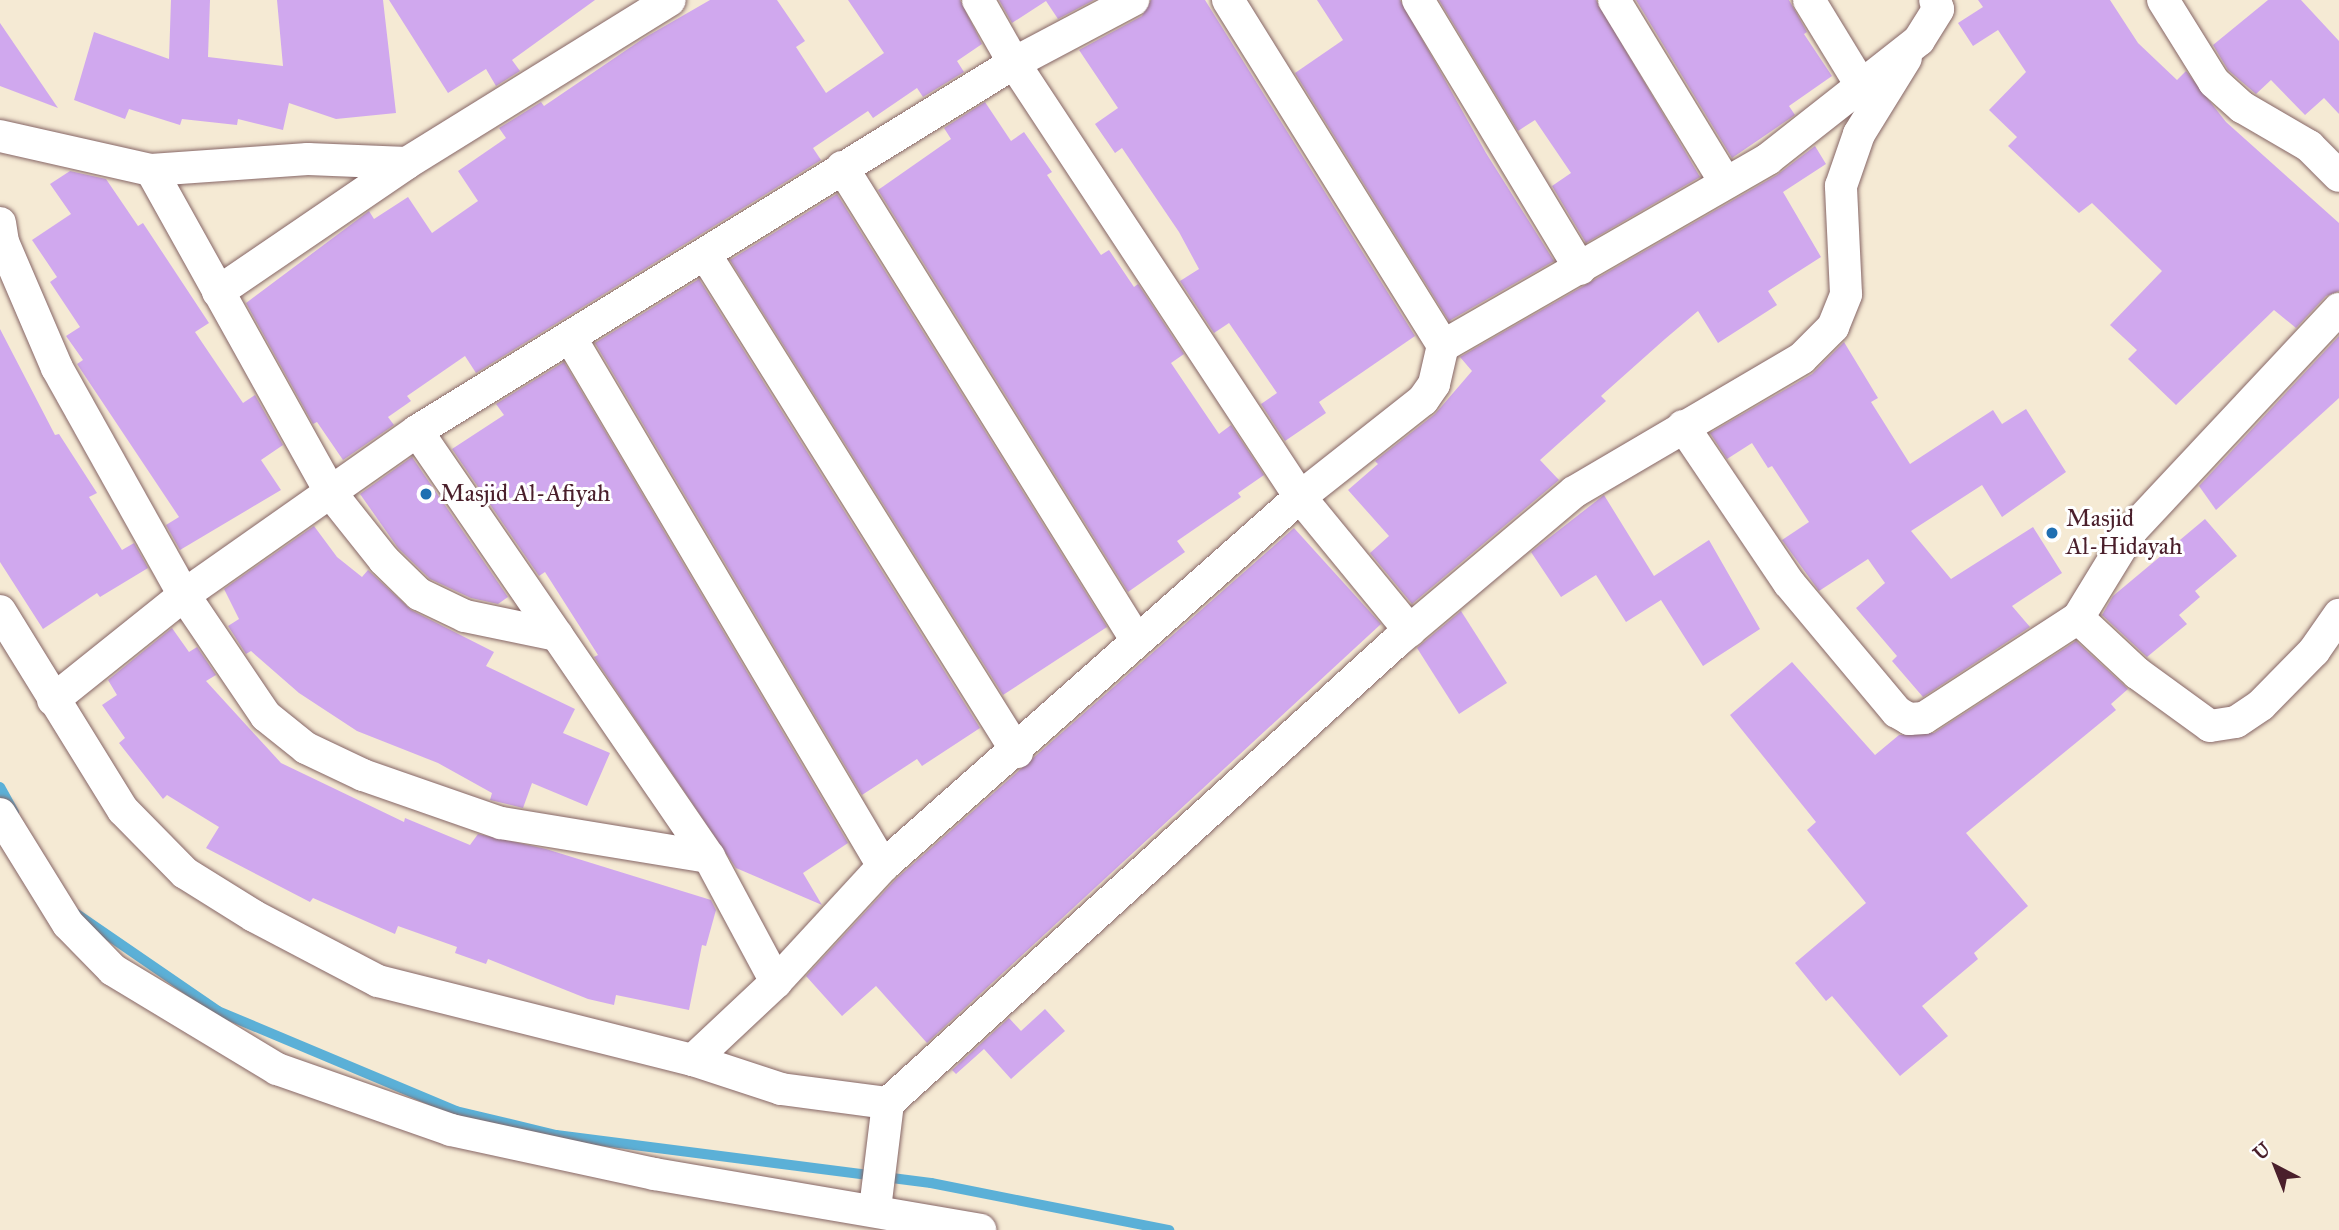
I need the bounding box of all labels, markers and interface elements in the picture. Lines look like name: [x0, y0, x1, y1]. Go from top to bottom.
place label: Masjid Al-Afiyah: [440, 480, 610, 508]
marker: Masjid Al-Afiyah: [418, 486, 434, 502]
place label: Masjid Al-Hidayah: [2066, 505, 2182, 561]
marker: Masjid Al-Hidayah: [2044, 525, 2060, 541]
north arrow: [2241, 1132, 2311, 1202]
text: U: [2248, 1137, 2275, 1165]

